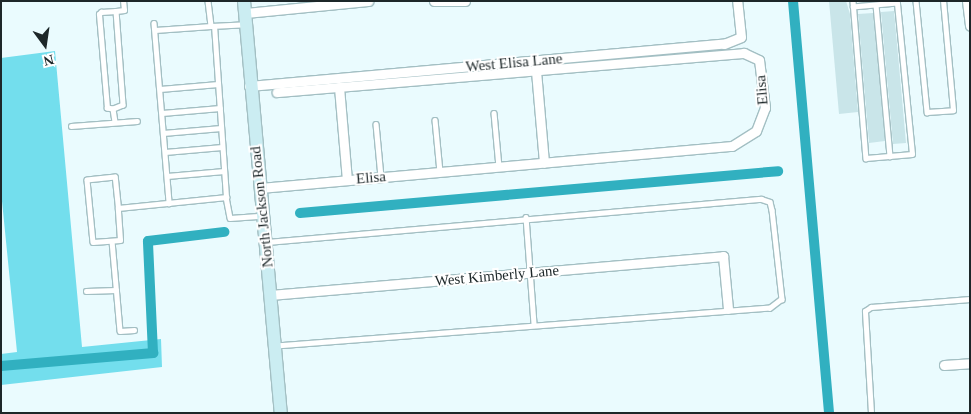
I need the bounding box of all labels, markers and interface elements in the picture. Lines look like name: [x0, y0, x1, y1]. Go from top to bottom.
north arrow: [20, 20, 70, 70]
street label: West Elisa Lane: [465, 50, 563, 76]
text: N: [42, 52, 55, 69]
street label: Elisa: [752, 74, 772, 106]
street label: North Jackson Road: [247, 146, 277, 268]
street label: Elisa: [355, 168, 387, 188]
street label: West Kimberly Lane: [434, 262, 560, 290]

